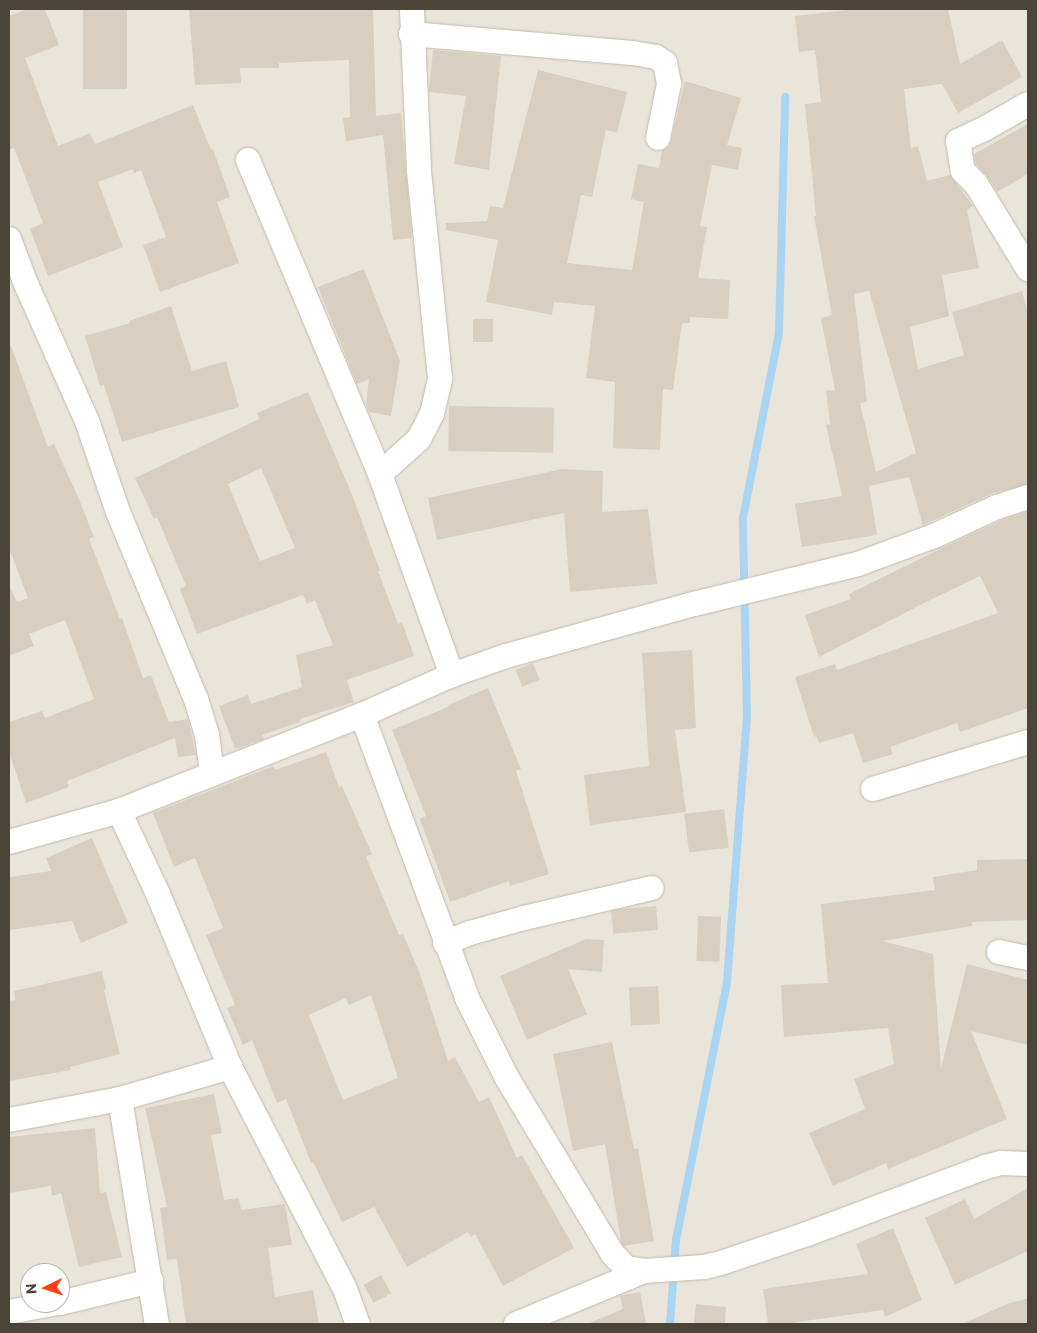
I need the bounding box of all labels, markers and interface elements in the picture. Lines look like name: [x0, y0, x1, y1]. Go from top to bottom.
north arrow: [20, 1263, 70, 1313]
text: N: [22, 1283, 39, 1295]

